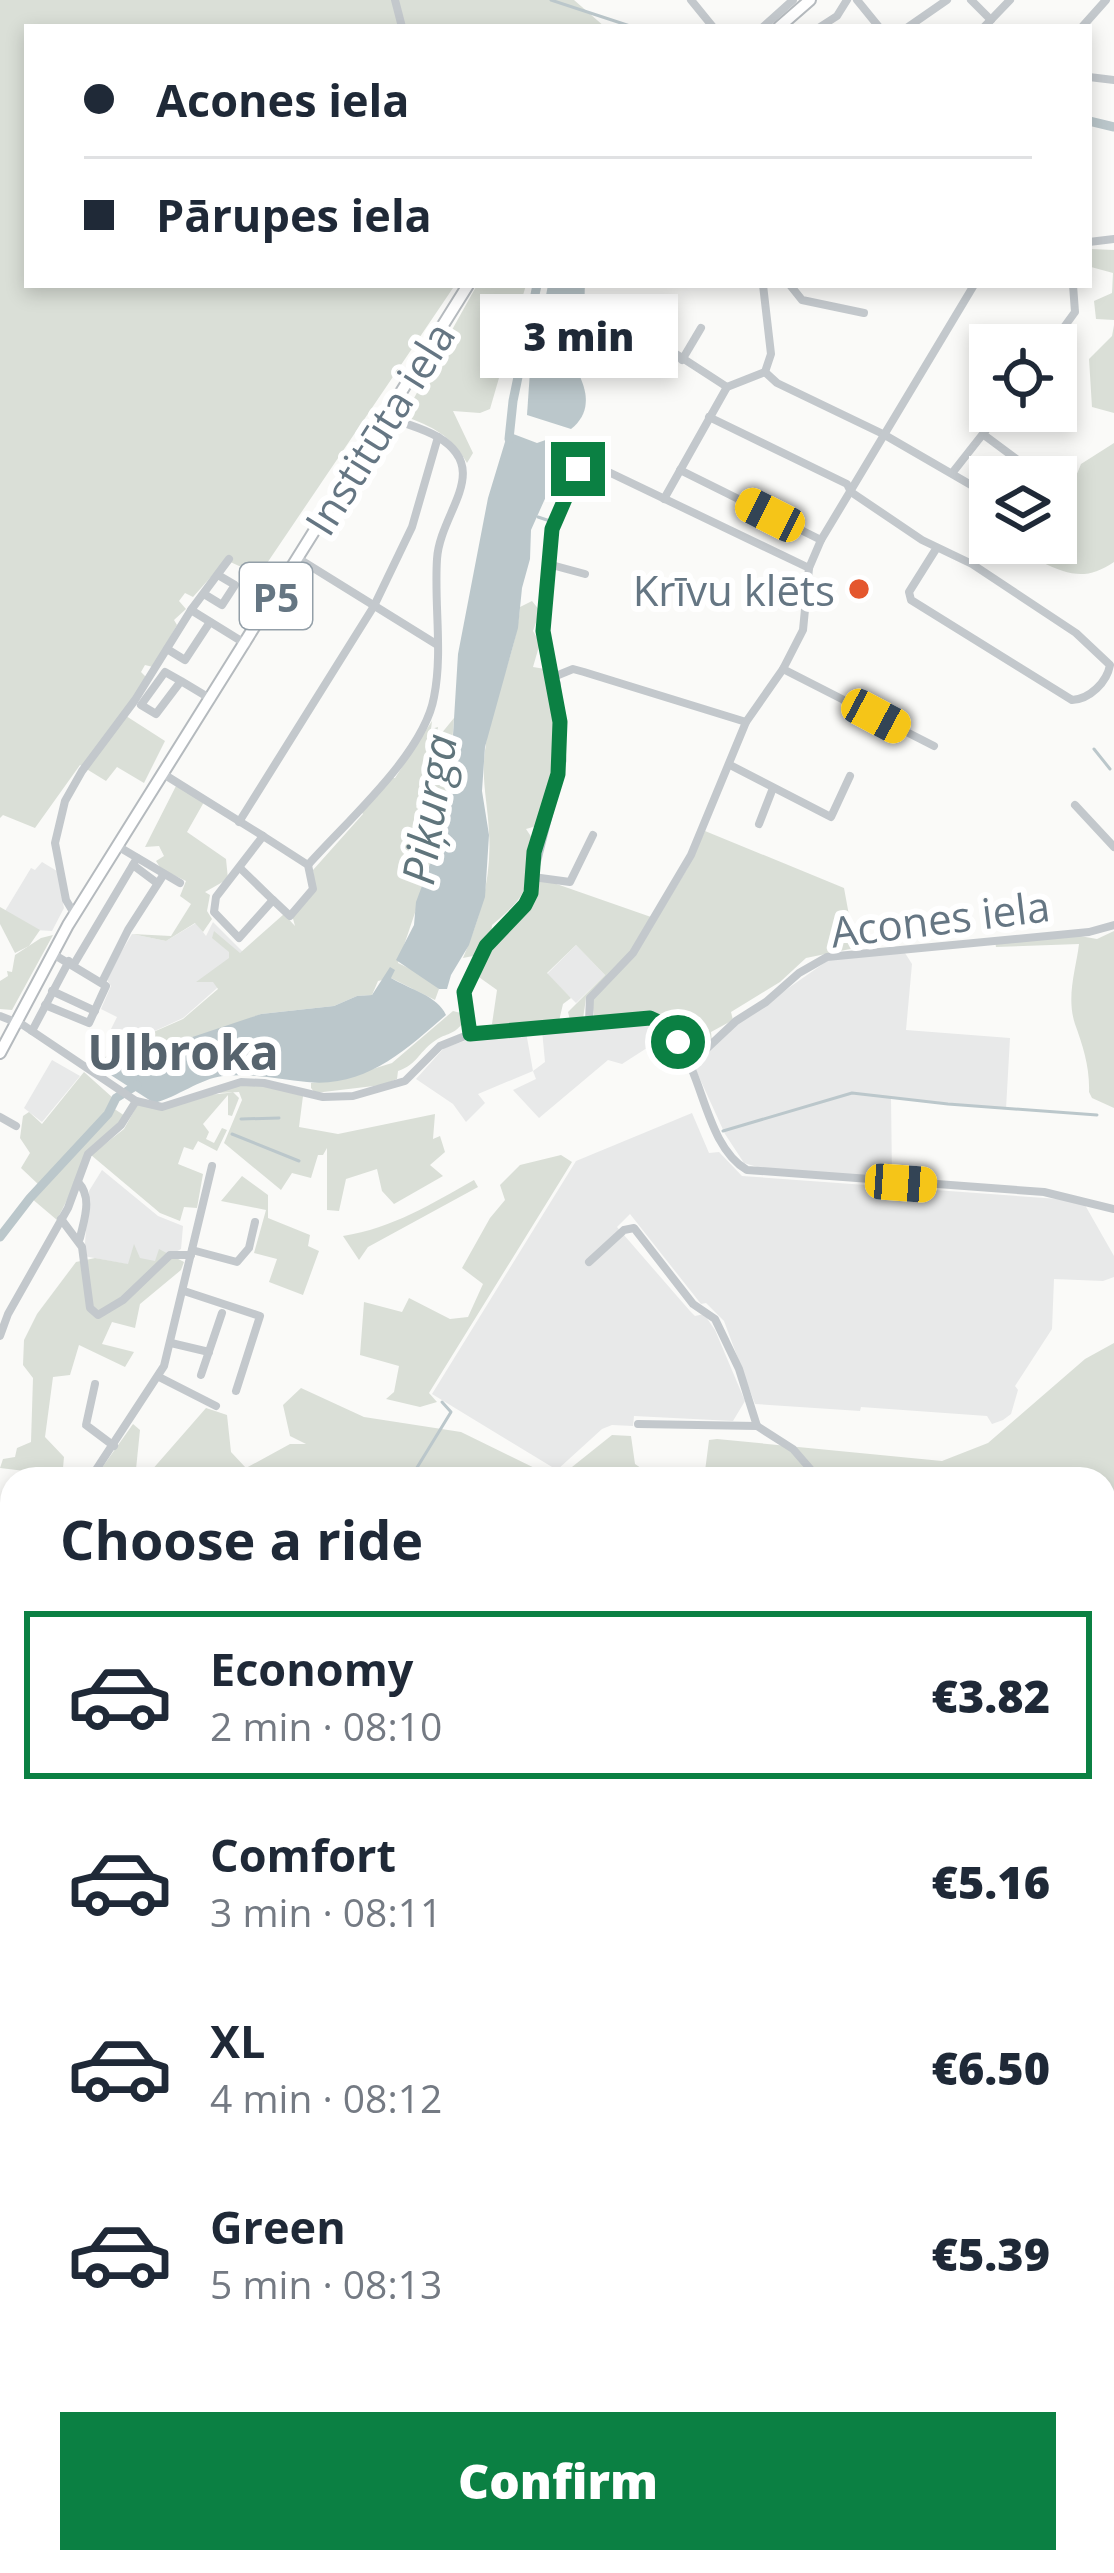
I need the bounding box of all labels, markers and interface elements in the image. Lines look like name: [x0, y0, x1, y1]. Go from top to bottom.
text: Acones iela: [156, 69, 410, 130]
text: Pārupes iela: [156, 184, 432, 245]
callout: 3 min: [479, 295, 677, 379]
text: 3 min: [524, 309, 634, 362]
street label: Institūta iela: [291, 311, 467, 545]
map controls: [969, 324, 1077, 564]
button: locate: [969, 324, 1077, 432]
route end: [551, 442, 605, 496]
button: layers: [969, 456, 1077, 564]
car: [730, 483, 810, 547]
place label: Krīvu klēts: [633, 561, 835, 618]
road number: P5: [240, 563, 312, 629]
marker: Krīvu klēts: [846, 576, 872, 602]
car: [836, 683, 916, 749]
water label: Piķurga: [386, 729, 470, 889]
street label: Acones iela: [827, 876, 1053, 960]
route start: [651, 1015, 705, 1069]
district label: Ulbroka: [87, 1019, 279, 1084]
car: [864, 1163, 938, 1203]
text: Choose a ride: [60, 1502, 423, 1576]
text: Economy: [210, 1638, 413, 1699]
icon: car: [66, 1641, 174, 1749]
text: €3.82: [932, 1665, 1050, 1726]
text: 2 min · 08:10: [210, 1699, 442, 1752]
text: Comfort: [210, 1824, 396, 1885]
icon: car: [66, 1827, 174, 1935]
text: €5.16: [932, 1851, 1050, 1912]
text: 3 min · 08:11: [210, 1885, 442, 1938]
text: XL: [210, 2010, 265, 2071]
icon: car: [66, 2013, 174, 2121]
text: €6.50: [932, 2037, 1050, 2098]
text: 4 min · 08:12: [210, 2071, 442, 2124]
text: Green: [210, 2196, 346, 2257]
icon: car: [66, 2199, 174, 2307]
text: €5.39: [932, 2223, 1050, 2284]
text: 5 min · 08:13: [210, 2257, 442, 2310]
button: Confirm: [60, 2412, 1056, 2550]

